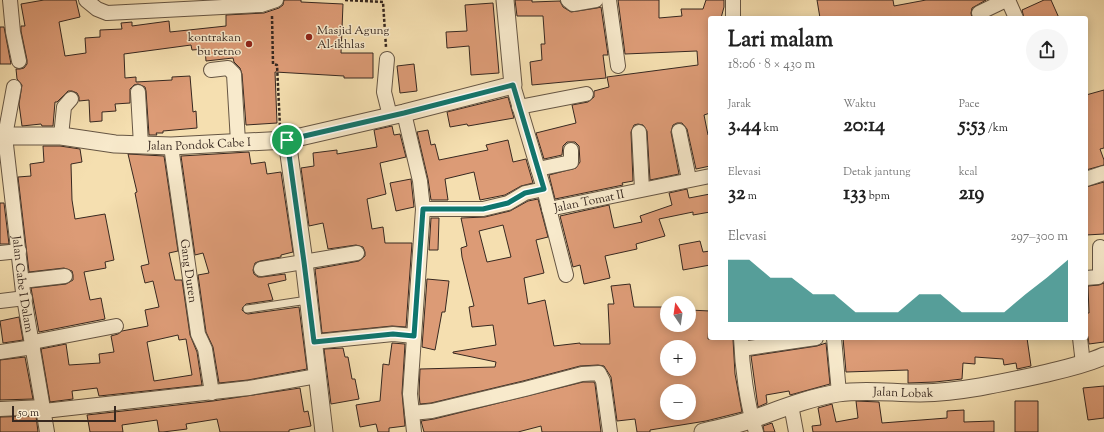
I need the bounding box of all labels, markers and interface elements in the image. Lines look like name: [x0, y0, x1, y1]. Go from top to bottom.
place label: Masjid Agung Al-ikhlas: [317, 22, 390, 54]
text: Lari malam: [728, 25, 833, 57]
place label: kontrakan bu retno: [188, 29, 241, 61]
button: share: [1026, 29, 1068, 71]
marker: Masjid Agung Al-ikhlas: [304, 32, 314, 42]
marker: kontrakan bu retno: [244, 39, 254, 49]
text: 18:06 · 8 × 430 m: [728, 56, 815, 74]
text: Jarak: [728, 96, 751, 112]
text: Waktu: [843, 96, 876, 112]
text: Pace: [959, 96, 980, 112]
text: 3.44: [728, 112, 761, 141]
text: 20:14: [843, 112, 885, 141]
text: 5:53: [959, 112, 986, 141]
text: km: [761, 120, 779, 136]
text: /km: [986, 120, 1008, 136]
pin: [270, 123, 304, 157]
icon: arrive: [276, 129, 298, 151]
street label: Jalan Pondok Cabe I: [146, 134, 252, 156]
text: Elevasi: [728, 164, 761, 180]
text: Detak jantung: [843, 164, 911, 180]
text: kcal: [959, 164, 978, 180]
text: 32: [728, 180, 745, 209]
text: 133: [843, 180, 866, 209]
text: 219: [959, 180, 984, 209]
street label: Jalan Tomat II: [552, 186, 626, 218]
text: m: [745, 188, 757, 204]
text: bpm: [866, 188, 890, 204]
text: Elevasi: [728, 228, 767, 246]
text: 297–300 m: [1010, 228, 1068, 246]
street label: Jalan Cabe I Dalam: [6, 234, 38, 334]
street label: Gang Duren: [174, 238, 201, 304]
north arrow: [660, 296, 696, 332]
map controls: [660, 296, 696, 420]
button: +: [660, 340, 696, 376]
street label: Jalan Lobak: [872, 383, 934, 403]
button: −: [660, 384, 696, 420]
scale bar: [12, 404, 116, 423]
text: 50 m: [18, 405, 39, 421]

